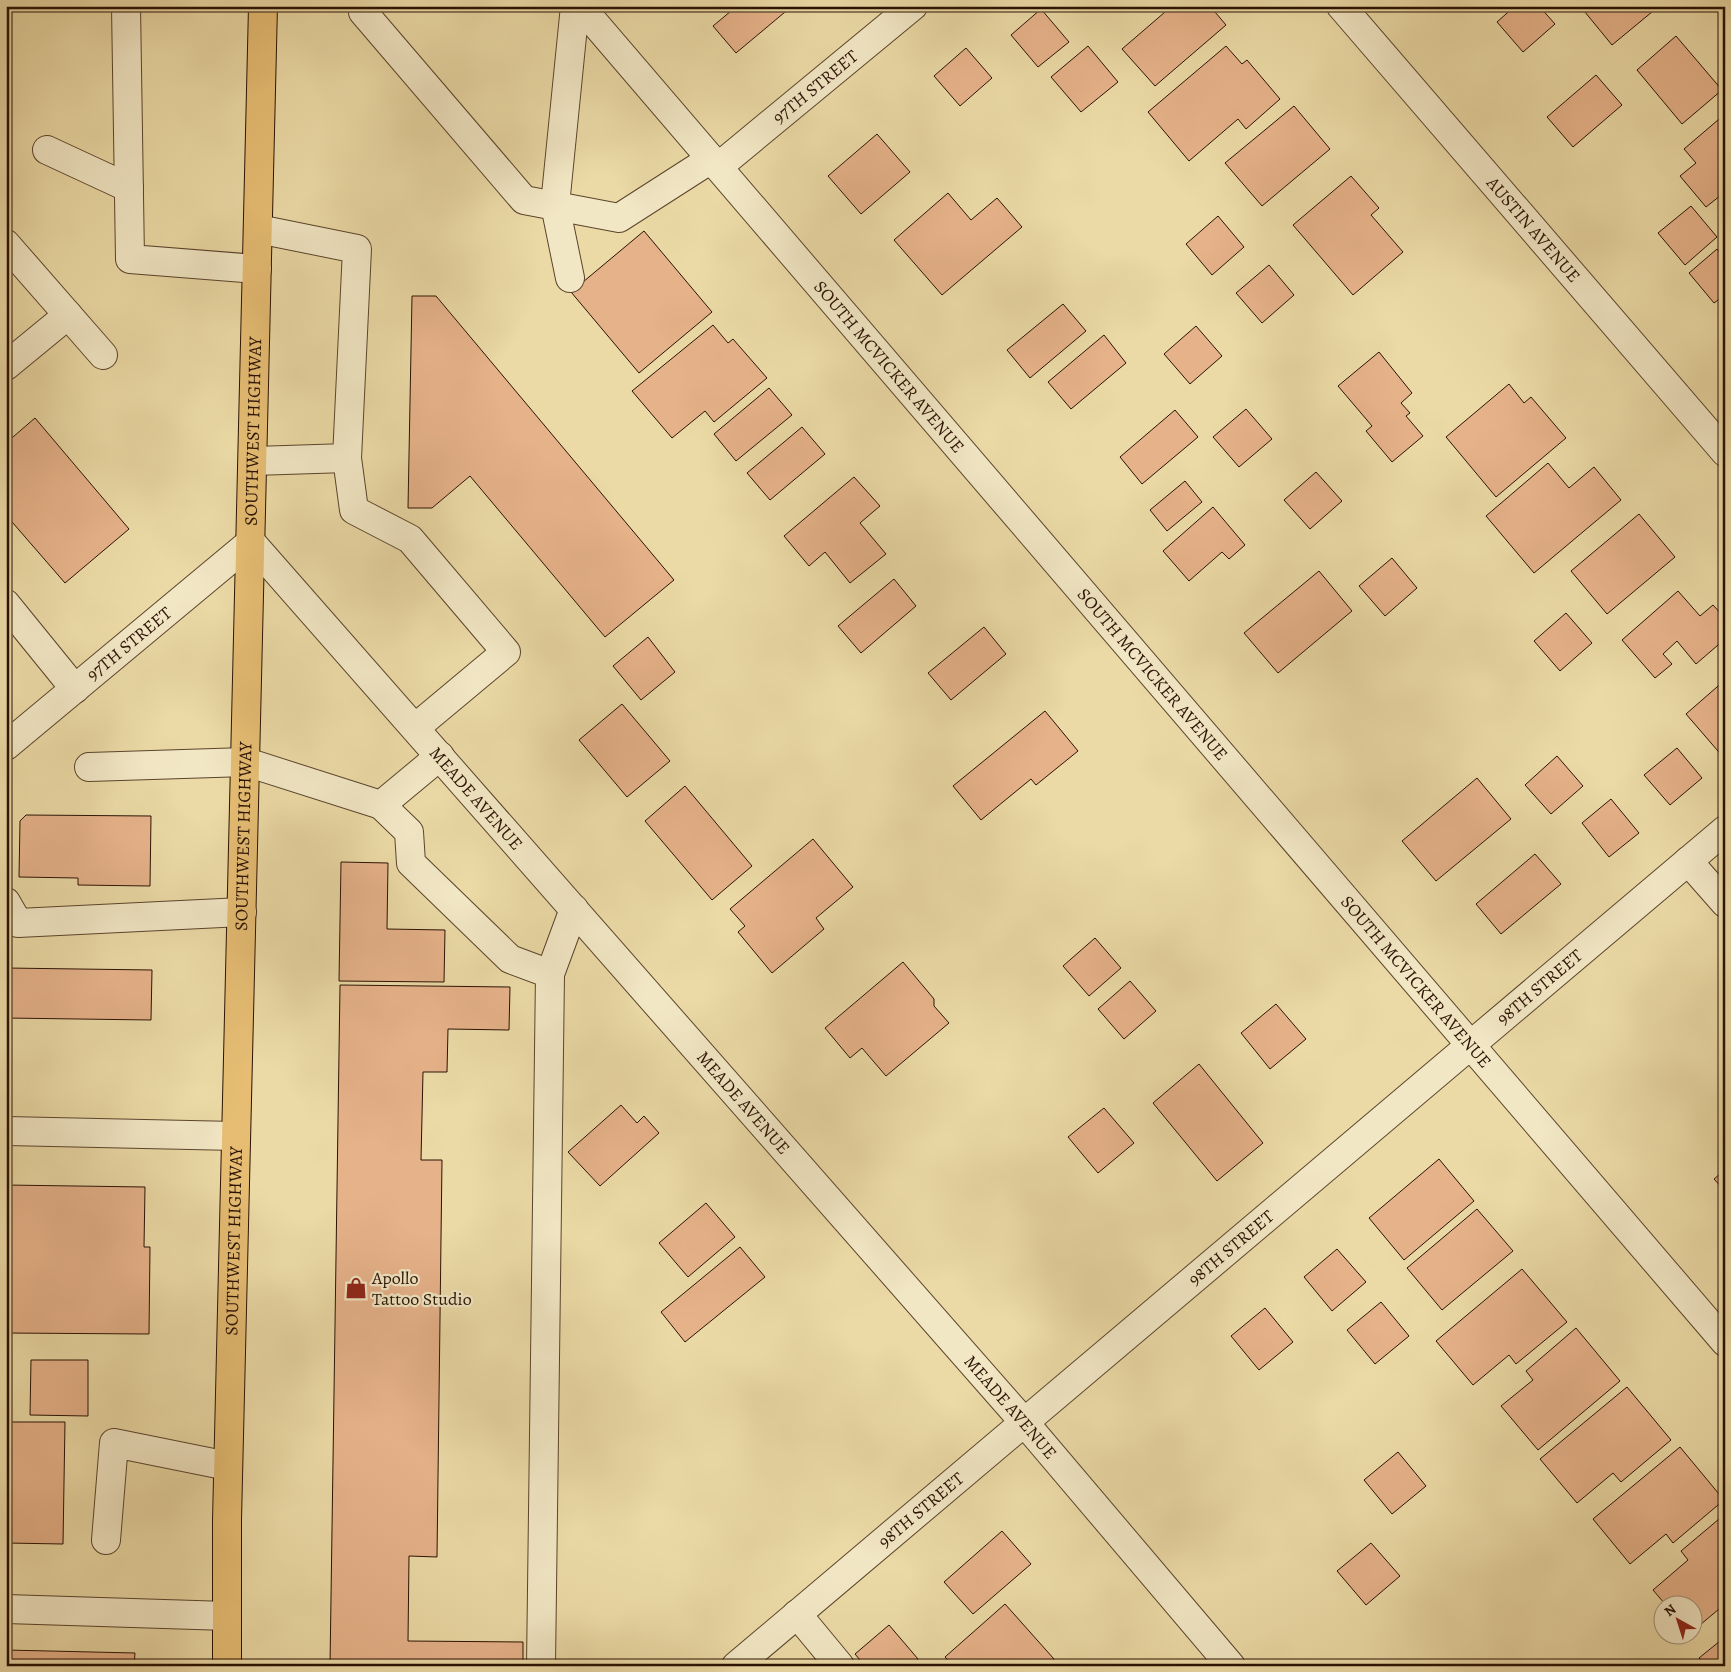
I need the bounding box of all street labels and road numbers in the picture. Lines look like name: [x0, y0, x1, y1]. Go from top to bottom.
street label: 97TH STREET: [767, 44, 863, 129]
street label: AUSTIN AVENUE: [1481, 171, 1586, 288]
street label: SOUTH MCVICKER AVENUE: [808, 275, 970, 458]
street label: SOUTHWEST HIGHWAY: [239, 335, 267, 526]
street label: SOUTH MCVICKER AVENUE: [1072, 583, 1233, 766]
street label: 97TH STREET: [81, 601, 177, 686]
street label: SOUTHWEST HIGHWAY: [229, 740, 258, 931]
street label: MEADE AVENUE: [424, 741, 528, 855]
street label: SOUTH MCVICKER AVENUE: [1335, 890, 1497, 1073]
street label: 98TH STREET: [1491, 944, 1588, 1030]
street label: MEADE AVENUE: [691, 1046, 796, 1160]
street label: SOUTHWEST HIGHWAY: [219, 1145, 248, 1336]
street label: 98TH STREET: [1183, 1204, 1279, 1291]
street label: MEADE AVENUE: [959, 1350, 1062, 1464]
street label: 98TH STREET: [873, 1466, 969, 1553]

